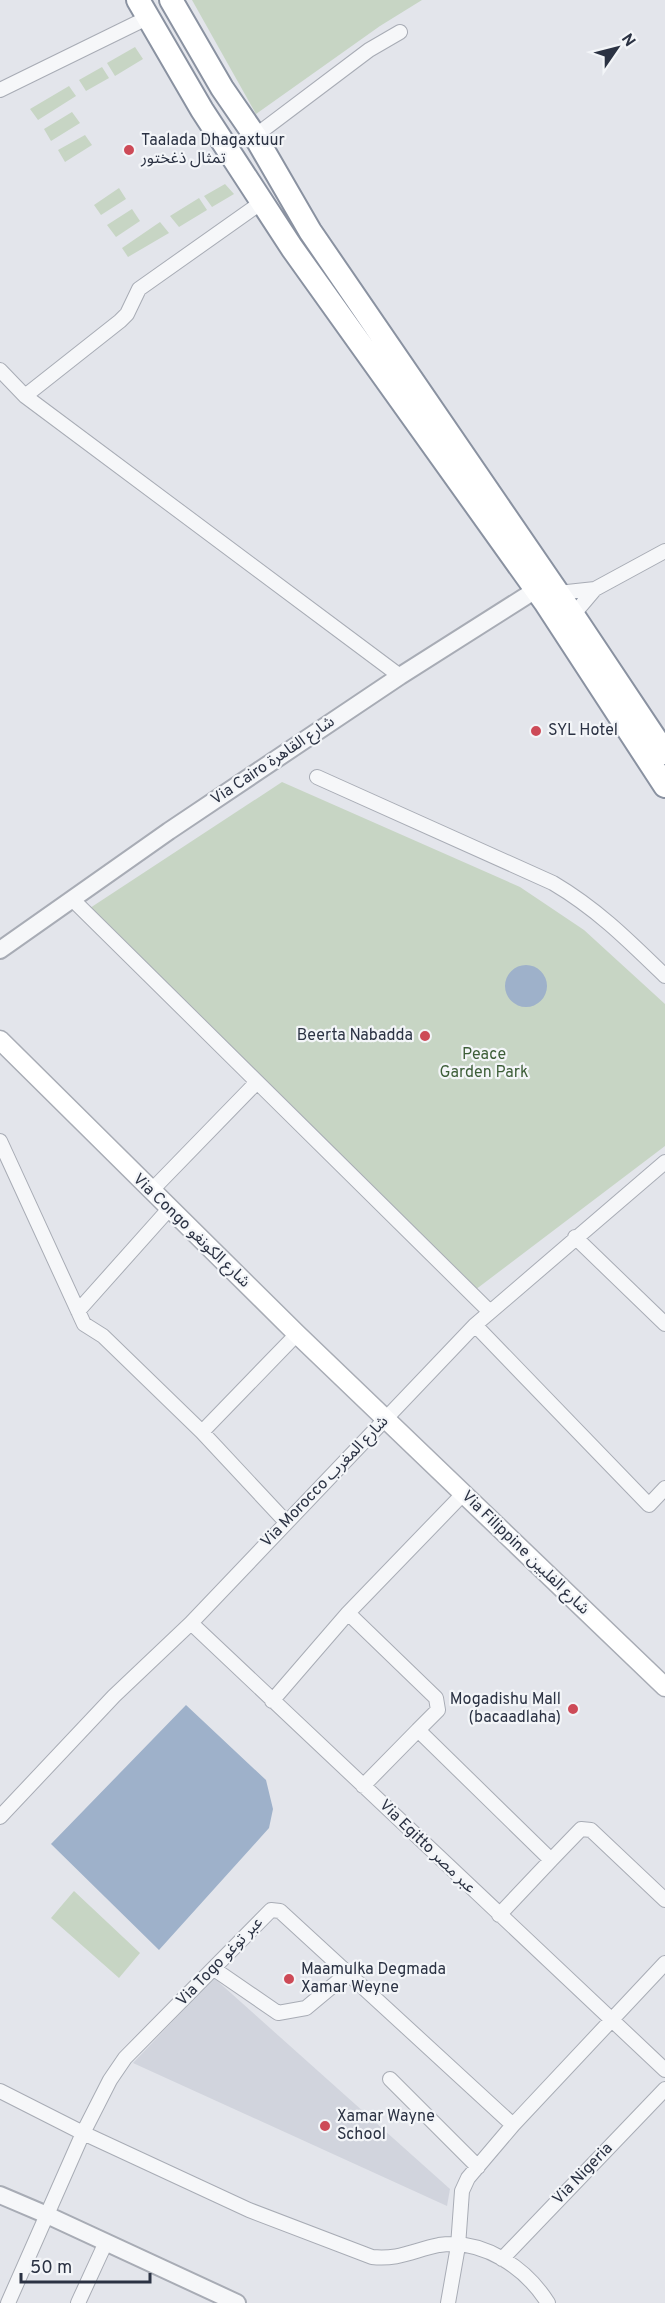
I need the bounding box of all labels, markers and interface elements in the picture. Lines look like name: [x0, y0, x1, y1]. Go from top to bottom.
north arrow: [587, 18, 647, 78]
text: N: [616, 30, 639, 51]
place label: Taalada Dhagaxtuur تمثال ذغختور: [140, 131, 285, 169]
marker: Taalada Dhagaxtuur تمثال ذغختور: [122, 143, 136, 157]
street label: Via Cairo شارع القاهرة: [207, 712, 339, 811]
place label: SYL Hotel: [548, 721, 618, 741]
marker: SYL Hotel: [529, 724, 543, 738]
place label: Beerta Nabadda: [297, 1026, 413, 1046]
marker: Beerta Nabadda: [418, 1029, 432, 1043]
park label: Peace Garden Park: [439, 1045, 529, 1083]
street label: Via Congo شارع الكونغو: [127, 1170, 254, 1293]
street label: Via Morocco شارع المغرب: [257, 1412, 394, 1553]
street label: Via Filippine شارع الفلبين: [456, 1487, 593, 1620]
place label: Mogadishu Mall (bacaadlaha): [450, 1690, 561, 1728]
marker: Mogadishu Mall (bacaadlaha): [566, 1702, 580, 1716]
street label: Via Egitto عبر مصر: [374, 1796, 480, 1898]
street label: Via Togo عبر توغو: [172, 1913, 268, 2011]
place label: Maamulka Degmada Xamar Weyne: [301, 1960, 446, 1998]
marker: Maamulka Degmada Xamar Weyne: [282, 1972, 296, 1986]
place label: Xamar Wayne School: [337, 2107, 435, 2145]
marker: Xamar Wayne School: [318, 2119, 332, 2133]
street label: Via Nigeria: [549, 2139, 617, 2209]
scale bar: [21, 2246, 150, 2284]
text: 50 m: [30, 2257, 72, 2280]

